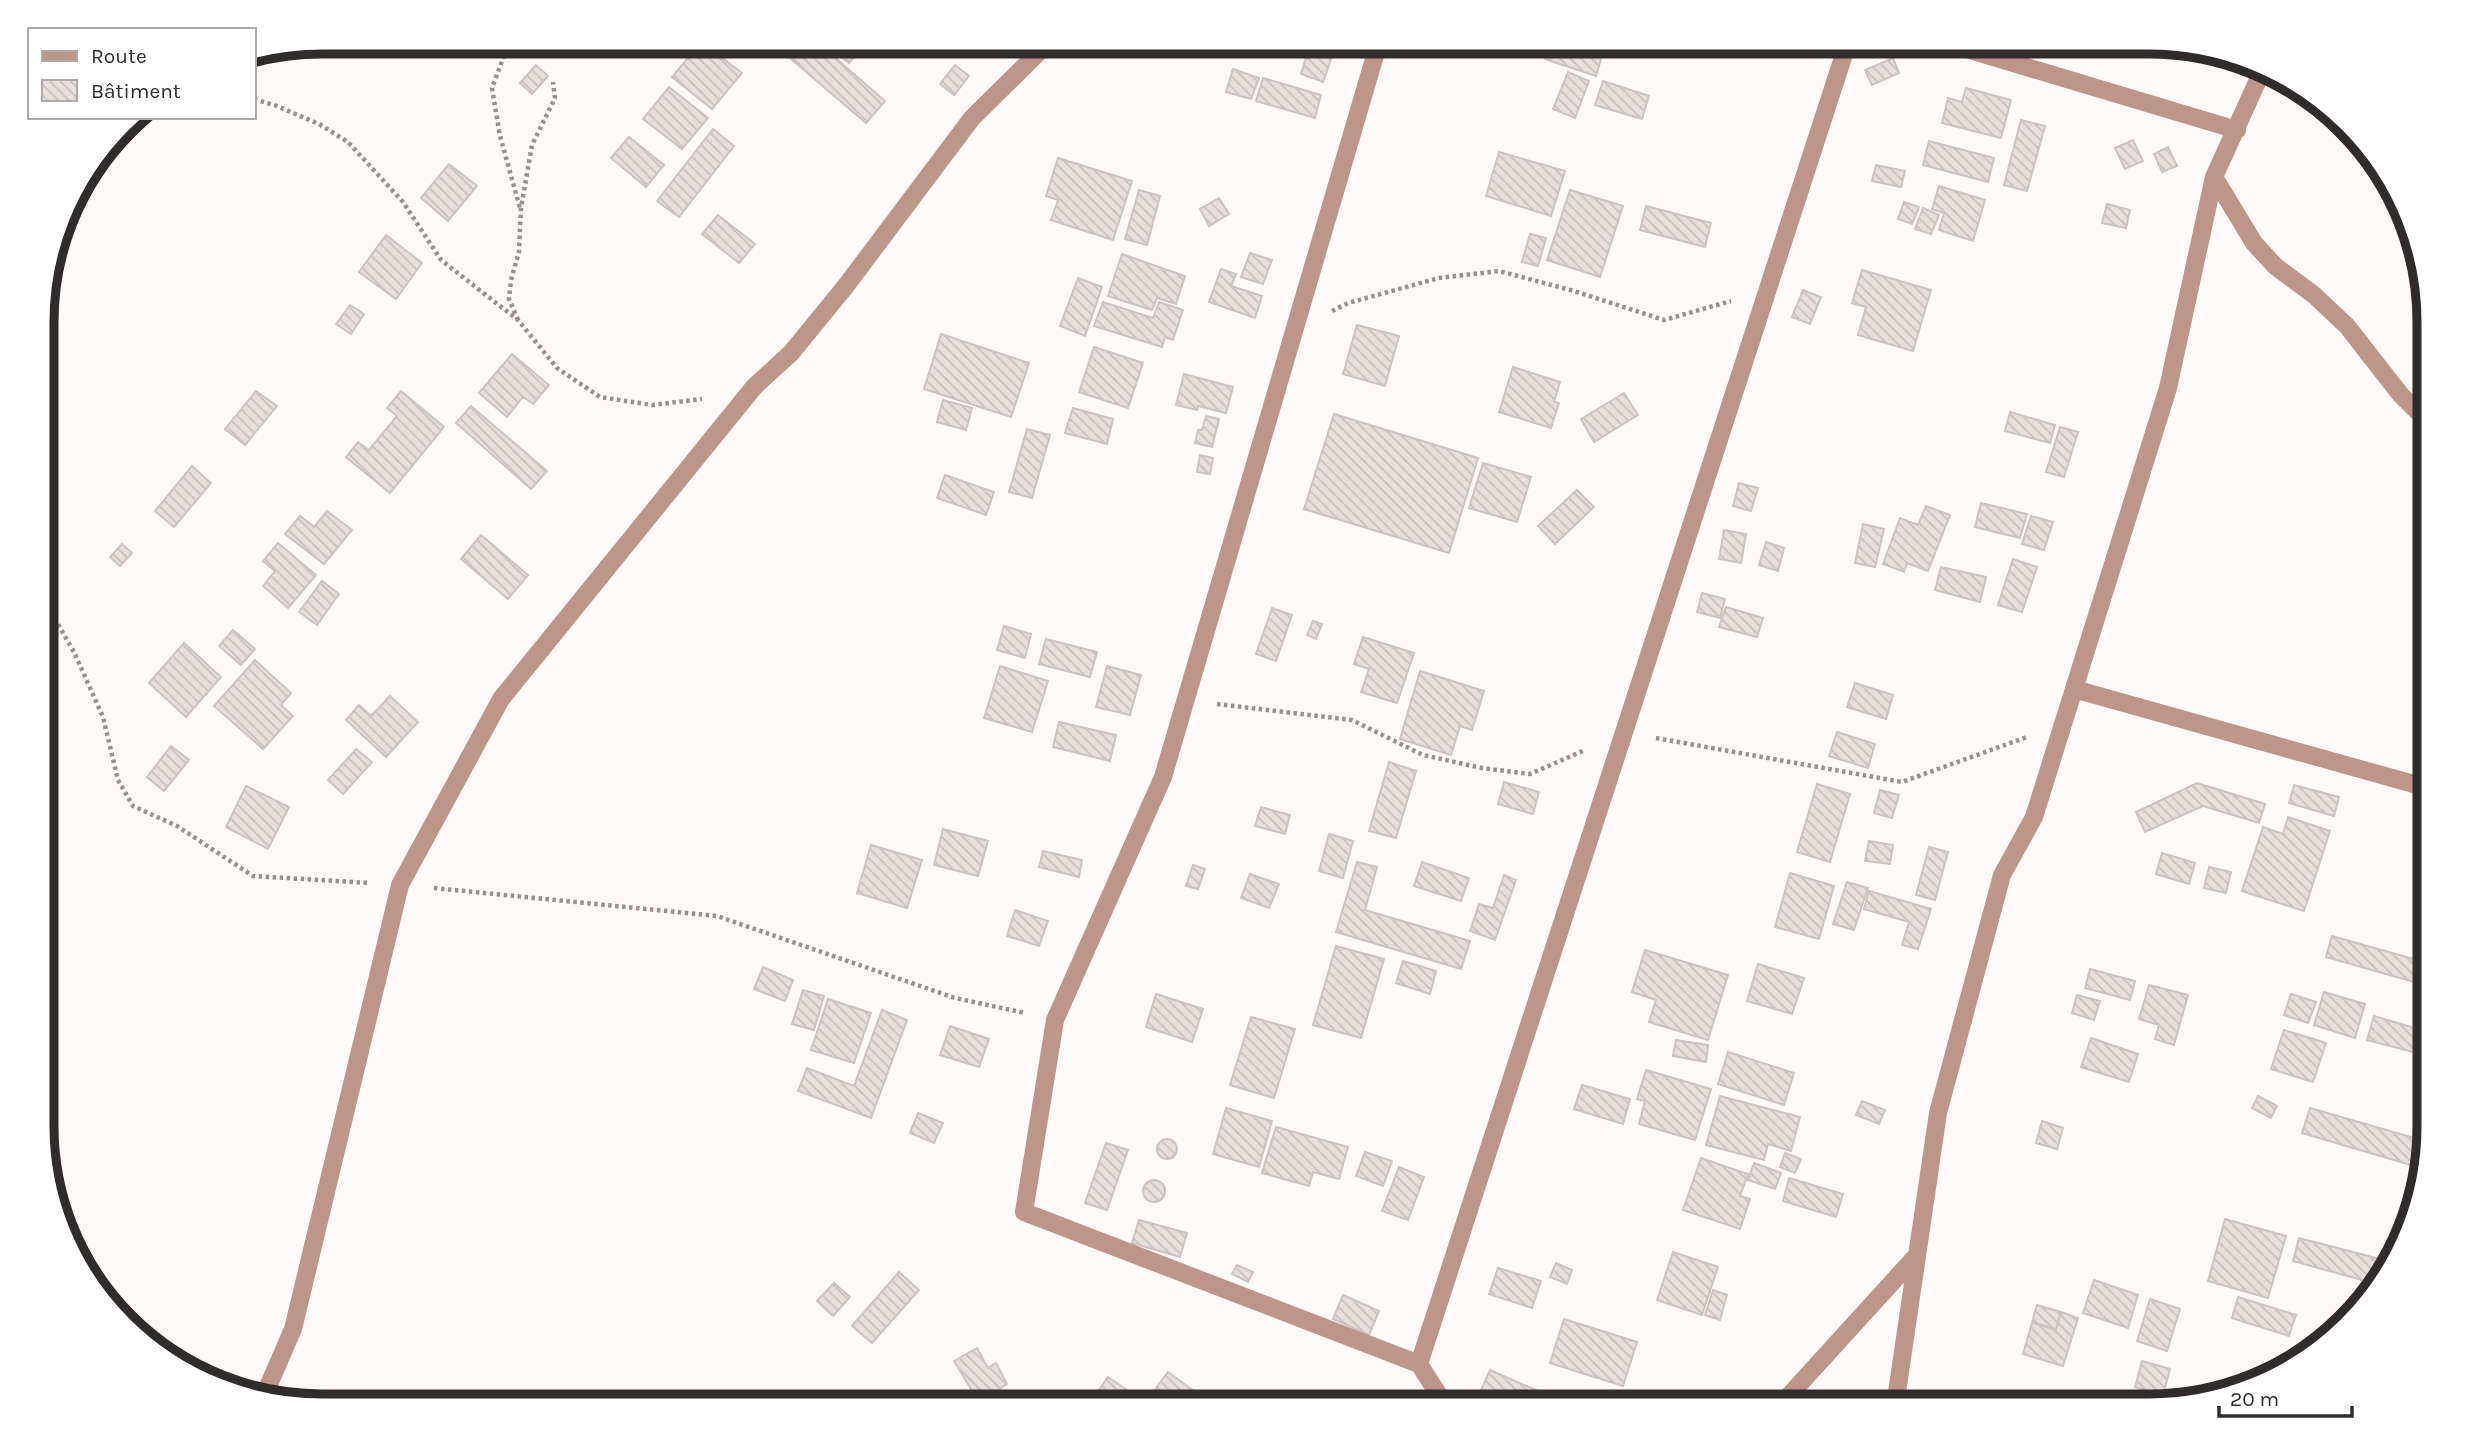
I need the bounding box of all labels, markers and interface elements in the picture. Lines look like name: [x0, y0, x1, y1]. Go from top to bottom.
legend: [28, 28, 256, 119]
text: Route: [91, 44, 147, 68]
text: Bâtiment: [91, 79, 181, 103]
scale bar: [2219, 1374, 2352, 1418]
text: 20 m: [2230, 1387, 2279, 1411]

